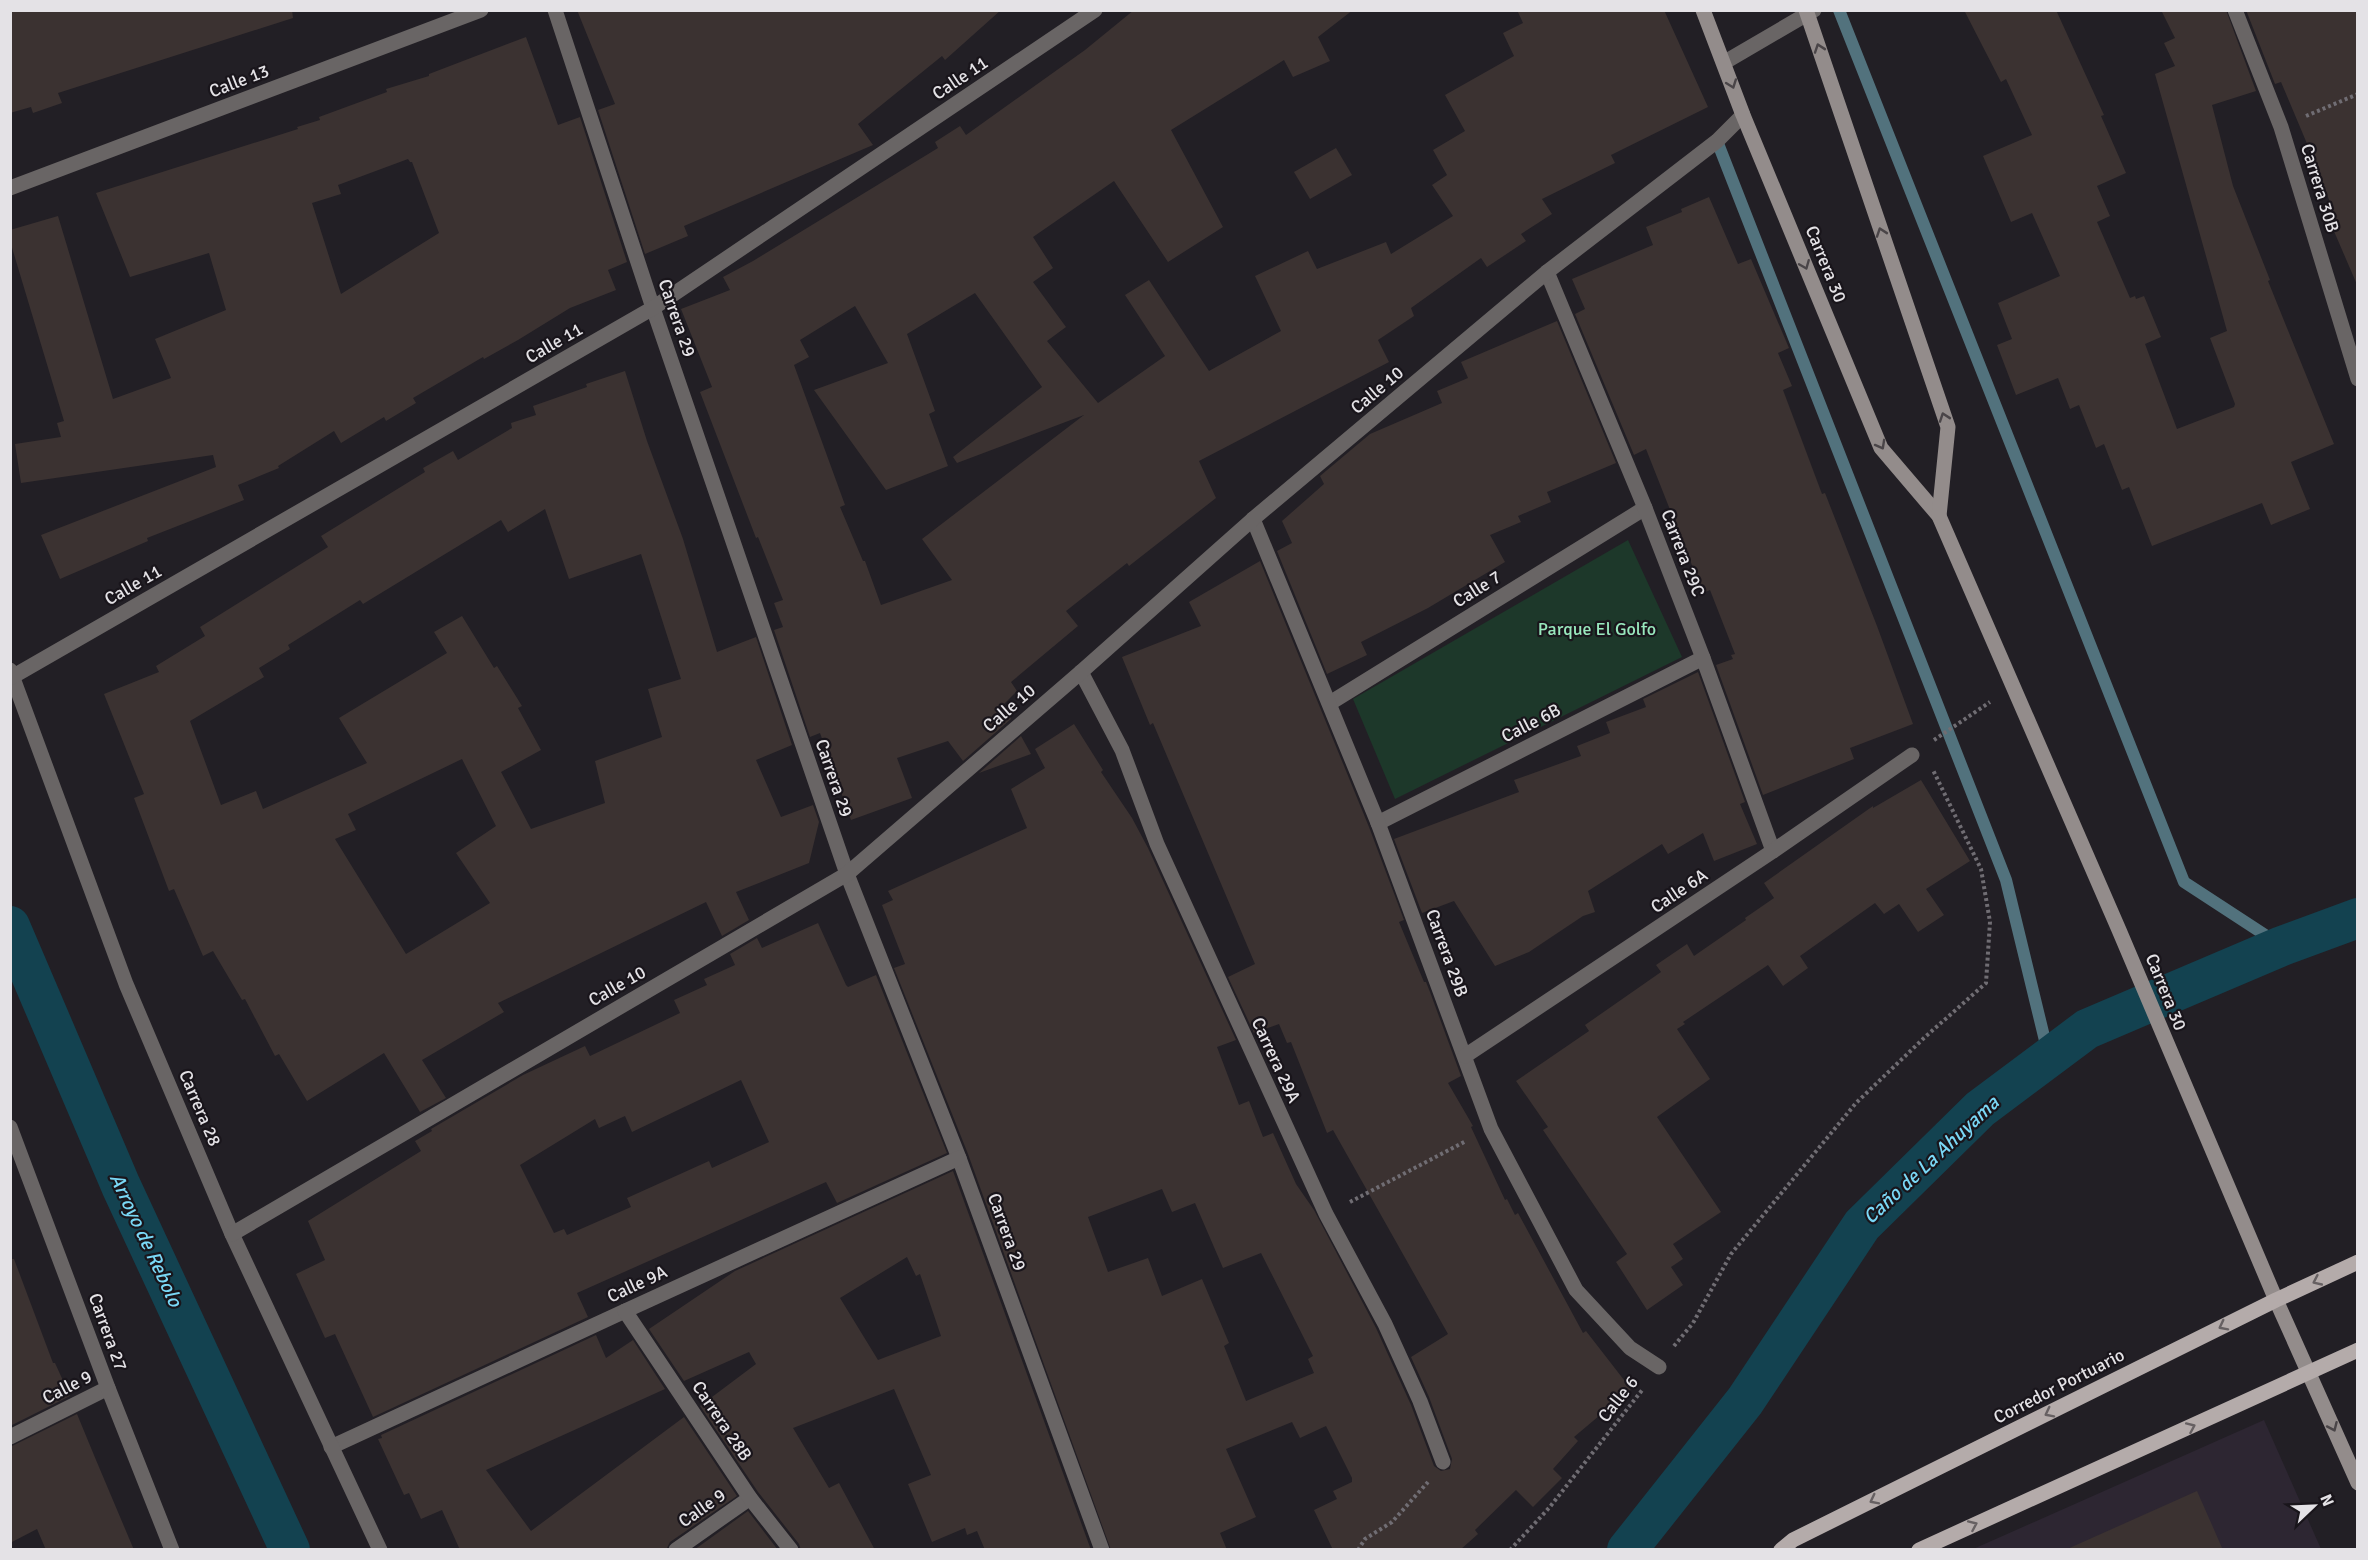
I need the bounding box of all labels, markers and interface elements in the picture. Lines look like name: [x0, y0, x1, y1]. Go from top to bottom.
one-way arrow: [1813, 43, 1826, 54]
street label: Calle 11: [928, 51, 992, 105]
street label: Calle 13: [206, 60, 272, 102]
one-way arrow: [1725, 79, 1738, 89]
street label: Carrera 30B: [2296, 141, 2344, 235]
street label: Carrera 30: [1801, 222, 1851, 306]
one-way arrow: [1876, 227, 1889, 238]
one-way arrow: [1798, 259, 1810, 270]
street label: Carrera 29: [653, 276, 701, 360]
street label: Calle 11: [521, 318, 587, 368]
street label: Calle 10: [1346, 361, 1408, 419]
one-way arrow: [1939, 412, 1951, 423]
one-way arrow: [1874, 439, 1885, 449]
street label: Carrera 29C: [1656, 506, 1710, 600]
street label: Calle 11: [100, 560, 166, 610]
street label: Calle 7: [1449, 566, 1505, 612]
park label: Parque El Golfo: [1538, 618, 1656, 640]
street label: Calle 10: [978, 679, 1040, 737]
street label: Calle 6B: [1498, 699, 1564, 747]
street label: Carrera 29: [810, 736, 858, 820]
street label: Calle 6A: [1646, 864, 1712, 918]
street label: Carrera 29B: [1421, 906, 1473, 1000]
street label: Carrera 30: [2141, 950, 2191, 1034]
street label: Calle 10: [584, 961, 650, 1011]
street label: Carrera 29A: [1247, 1014, 1305, 1106]
street label: Carrera 28: [174, 1067, 226, 1149]
water label: Caño de La Ahuyama: [1858, 1090, 2005, 1229]
water label: Arroyo de Rebolo: [104, 1169, 189, 1312]
street label: Carrera 29: [983, 1190, 1031, 1274]
street label: Calle 9A: [603, 1261, 671, 1307]
one-way arrow: [2312, 1274, 2323, 1286]
street label: Carrera 27: [84, 1290, 132, 1374]
one-way arrow: [2219, 1319, 2230, 1330]
street label: Corredor Portuario: [1990, 1344, 2128, 1428]
street label: Calle 9: [38, 1365, 96, 1409]
street label: Calle 6: [1593, 1371, 1643, 1427]
street label: Carrera 28B: [687, 1377, 757, 1465]
one-way arrow: [2044, 1406, 2055, 1417]
one-way arrow: [2326, 1421, 2338, 1432]
one-way arrow: [2185, 1422, 2196, 1434]
north arrow: [2284, 1476, 2344, 1536]
street label: Calle 9: [674, 1484, 730, 1532]
text: N: [2316, 1491, 2338, 1510]
one-way arrow: [1870, 1493, 1881, 1504]
one-way arrow: [1966, 1521, 1977, 1533]

